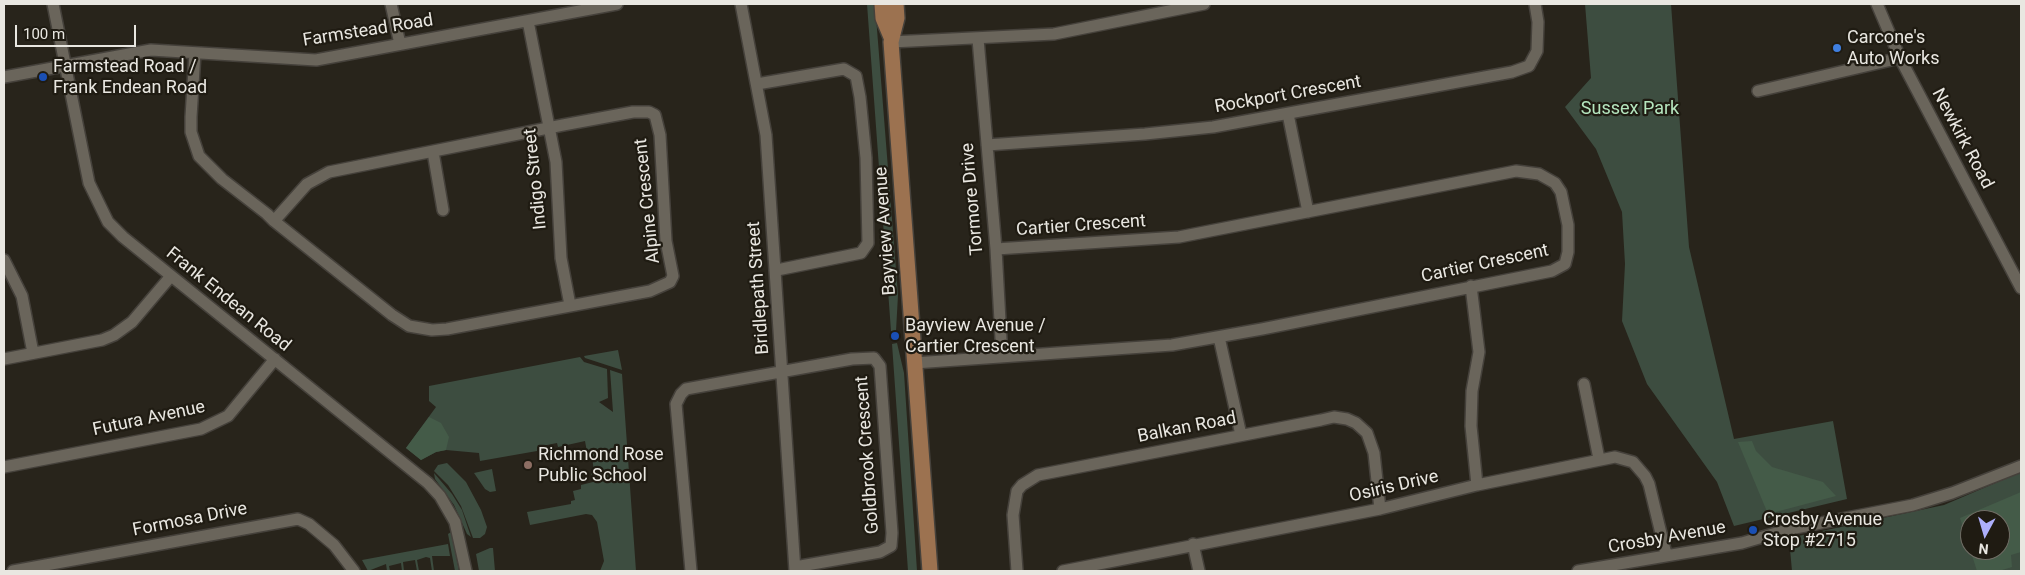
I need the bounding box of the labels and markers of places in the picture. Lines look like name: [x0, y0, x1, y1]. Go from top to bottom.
place label: Carcone's Auto Works: [1847, 27, 1939, 70]
marker: Carcone's Auto Works: [1831, 42, 1843, 54]
place label: Farmstead Road / Frank Endean Road: [53, 56, 207, 98]
marker: Farmstead Road / Frank Endean Road: [37, 71, 49, 83]
place label: Bayview Avenue / Cartier Crescent: [905, 315, 1046, 358]
marker: Bayview Avenue / Cartier Crescent: [889, 330, 901, 342]
place label: Richmond Rose Public School: [538, 444, 664, 486]
marker: Richmond Rose Public School: [522, 459, 534, 471]
place label: Crosby Avenue Stop #2715: [1763, 509, 1882, 552]
marker: Crosby Avenue Stop #2715: [1747, 524, 1759, 536]

